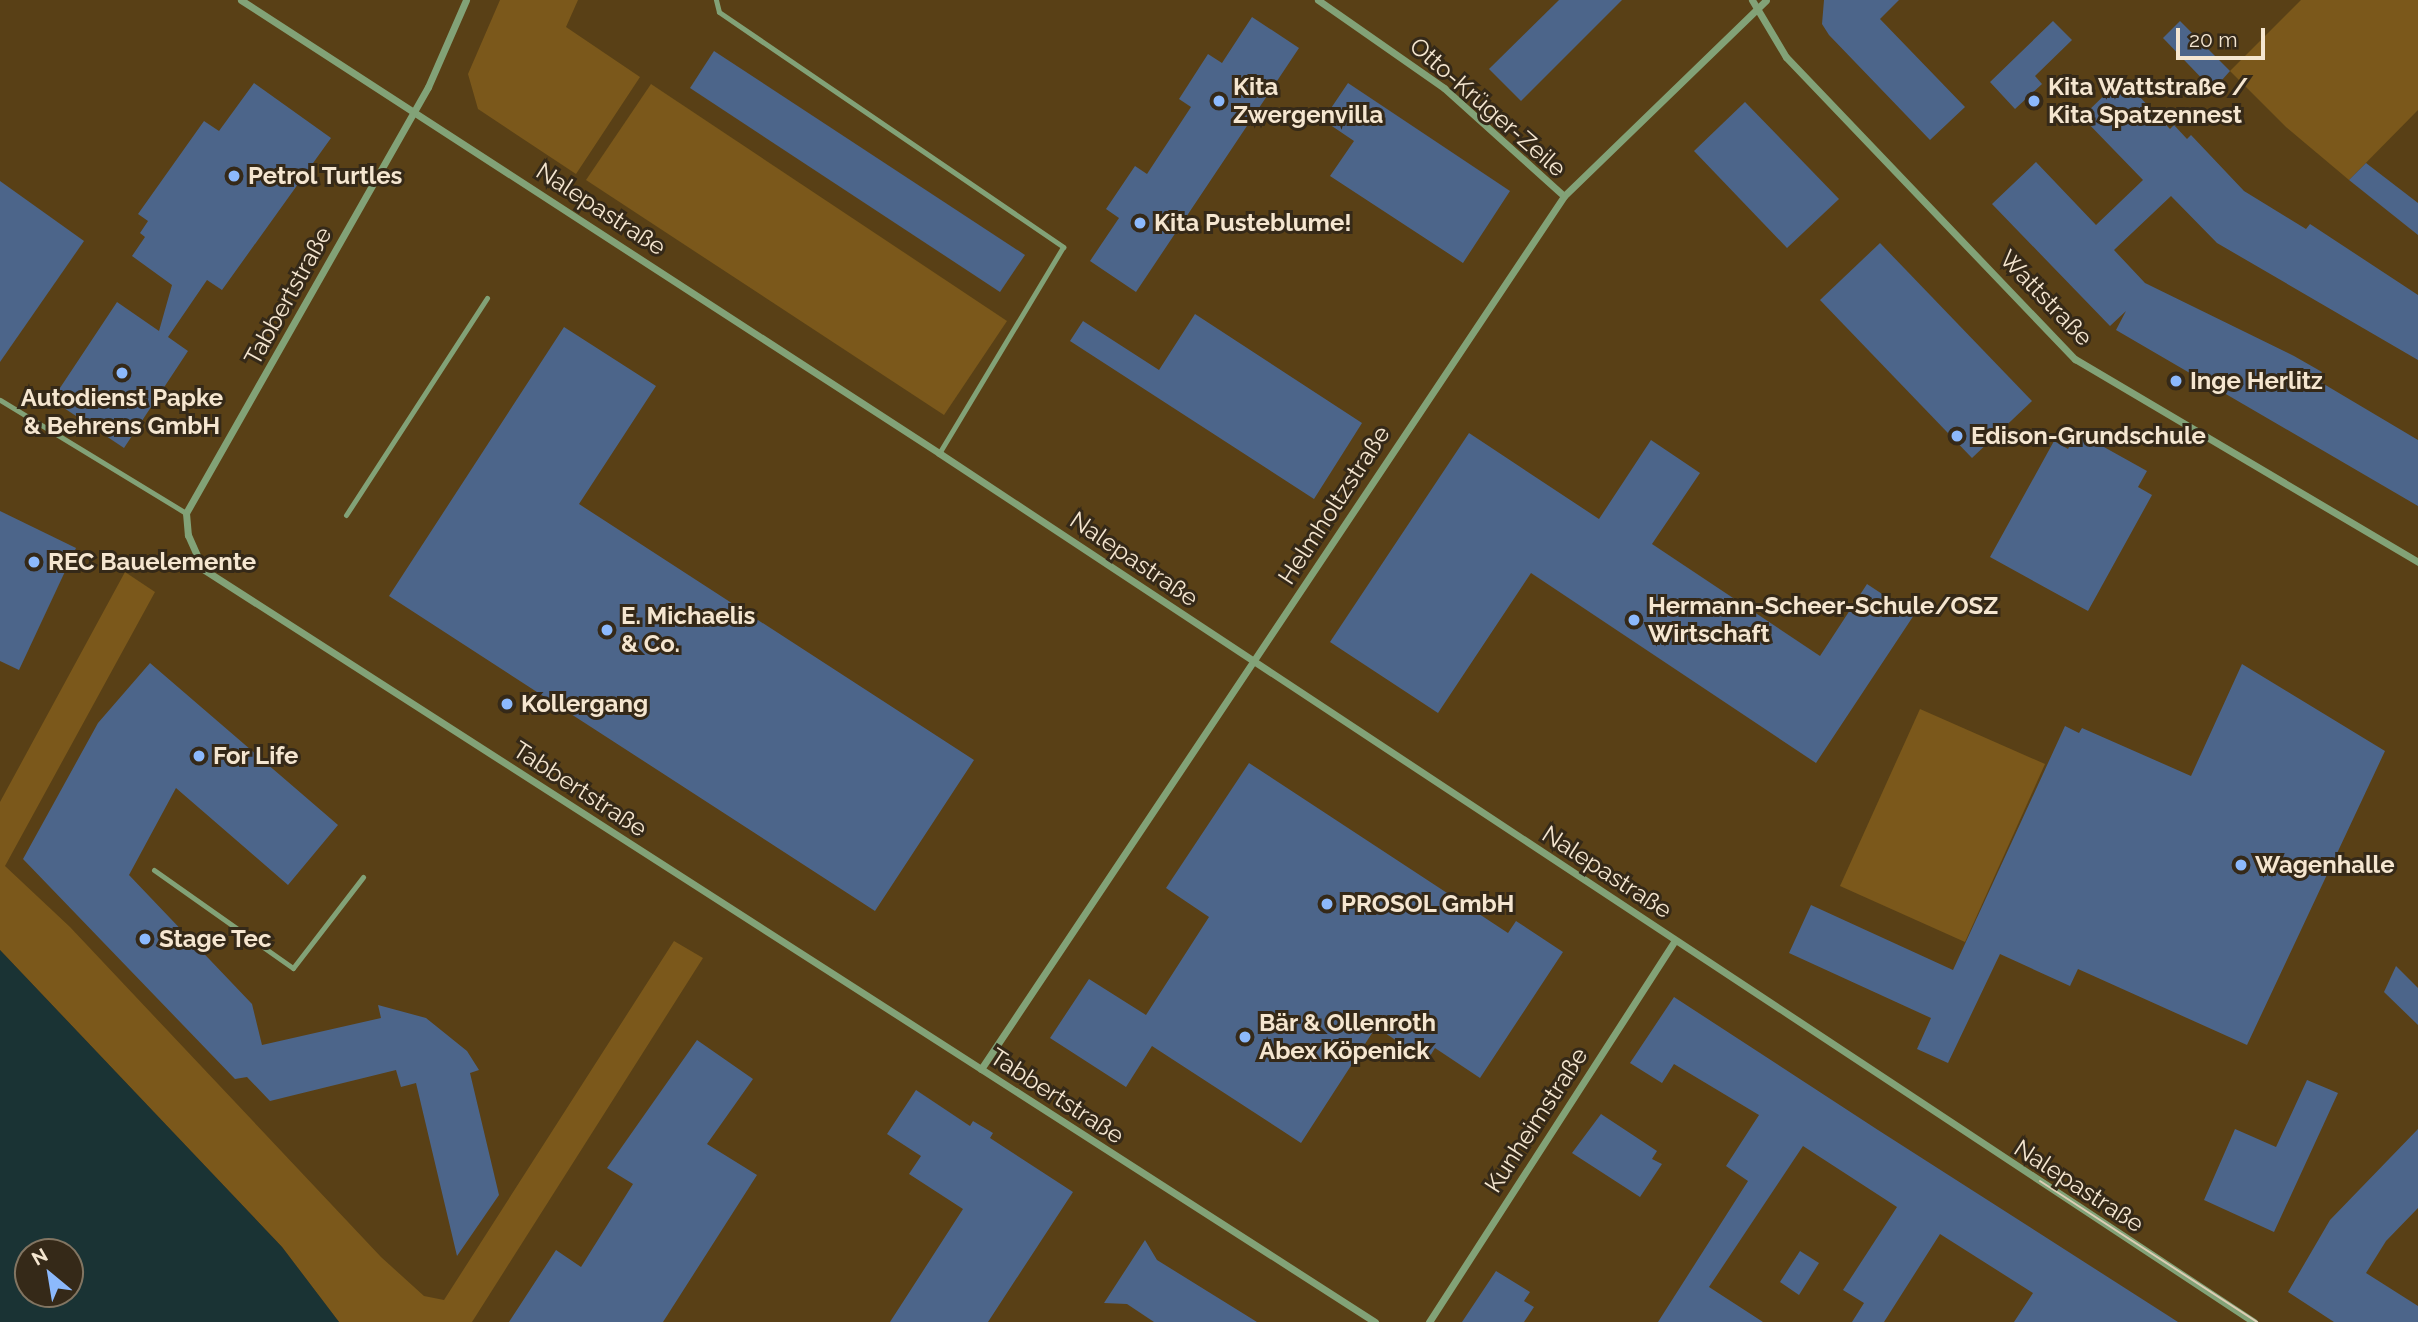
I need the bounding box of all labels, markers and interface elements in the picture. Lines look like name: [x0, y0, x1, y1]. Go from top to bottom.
scale bar: [2180, 14, 2269, 58]
text: 20 m: [2189, 27, 2237, 52]
street label: Otto-Krüger-Zeile: [1404, 31, 1572, 183]
place label: Kita Zwergenvilla: [1233, 73, 1383, 129]
place label: Kita Wattstraße / Kita Spatzennest: [2048, 73, 2249, 129]
marker: Kita Zwergenvilla: [1211, 93, 1227, 109]
marker: Kita Wattstraße / Kita Spatzennest: [2026, 93, 2042, 109]
street label: Nalepastraße: [531, 157, 671, 261]
place label: Petrol Turtles: [248, 162, 404, 190]
marker: Petrol Turtles: [226, 168, 242, 184]
place label: Kita Pusteblume!: [1154, 209, 1352, 237]
marker: Kita Pusteblume!: [1132, 215, 1148, 231]
street label: Tabbertstraße: [238, 222, 338, 370]
street label: Wattstraße: [1994, 244, 2098, 352]
marker: Autodienst Papke & Behrens GmbH: [114, 365, 130, 381]
place label: Inge Herlitz: [2190, 367, 2323, 395]
marker: Inge Herlitz: [2168, 373, 2184, 389]
place label: Autodienst Papke & Behrens GmbH: [21, 384, 223, 440]
street label: Helmholtzstraße: [1272, 420, 1396, 590]
place label: Edison-Grundschule: [1971, 422, 2206, 450]
marker: Edison-Grundschule: [1949, 428, 1965, 444]
street label: Nalepastraße: [1064, 506, 1204, 612]
place label: REC Bauelemente: [48, 548, 256, 576]
marker: REC Bauelemente: [26, 554, 42, 570]
place label: Hermann-Scheer-Schule/OSZ Wirtschaft: [1648, 592, 1998, 648]
place label: E. Michaelis & Co.: [621, 602, 755, 658]
marker: Hermann-Scheer-Schule/OSZ Wirtschaft: [1626, 612, 1642, 628]
marker: E. Michaelis & Co.: [599, 622, 615, 638]
place label: Kollergang: [521, 690, 648, 718]
marker: Kollergang: [499, 696, 515, 712]
street label: Tabbertstraße: [508, 735, 652, 843]
place label: For Life: [213, 742, 299, 770]
marker: For Life: [191, 748, 207, 764]
street label: Nalepastraße: [1537, 820, 1677, 924]
place label: Wagenhalle: [2255, 851, 2395, 879]
marker: Wagenhalle: [2233, 857, 2249, 873]
place label: PROSOL GmbH: [1341, 890, 1515, 918]
marker: PROSOL GmbH: [1319, 896, 1335, 912]
place label: Stage Tec: [159, 925, 272, 953]
marker: Stage Tec: [137, 931, 153, 947]
place label: Bär & Ollenroth Abex Köpenick: [1259, 1009, 1436, 1065]
marker: Bär & Ollenroth Abex Köpenick: [1237, 1029, 1253, 1045]
street label: Tabbertstraße: [985, 1042, 1129, 1150]
street label: Kunheimstraße: [1478, 1042, 1594, 1198]
street label: Nalepastraße: [2009, 1134, 2149, 1238]
north arrow: [14, 1238, 84, 1308]
text: N: [28, 1243, 51, 1270]

